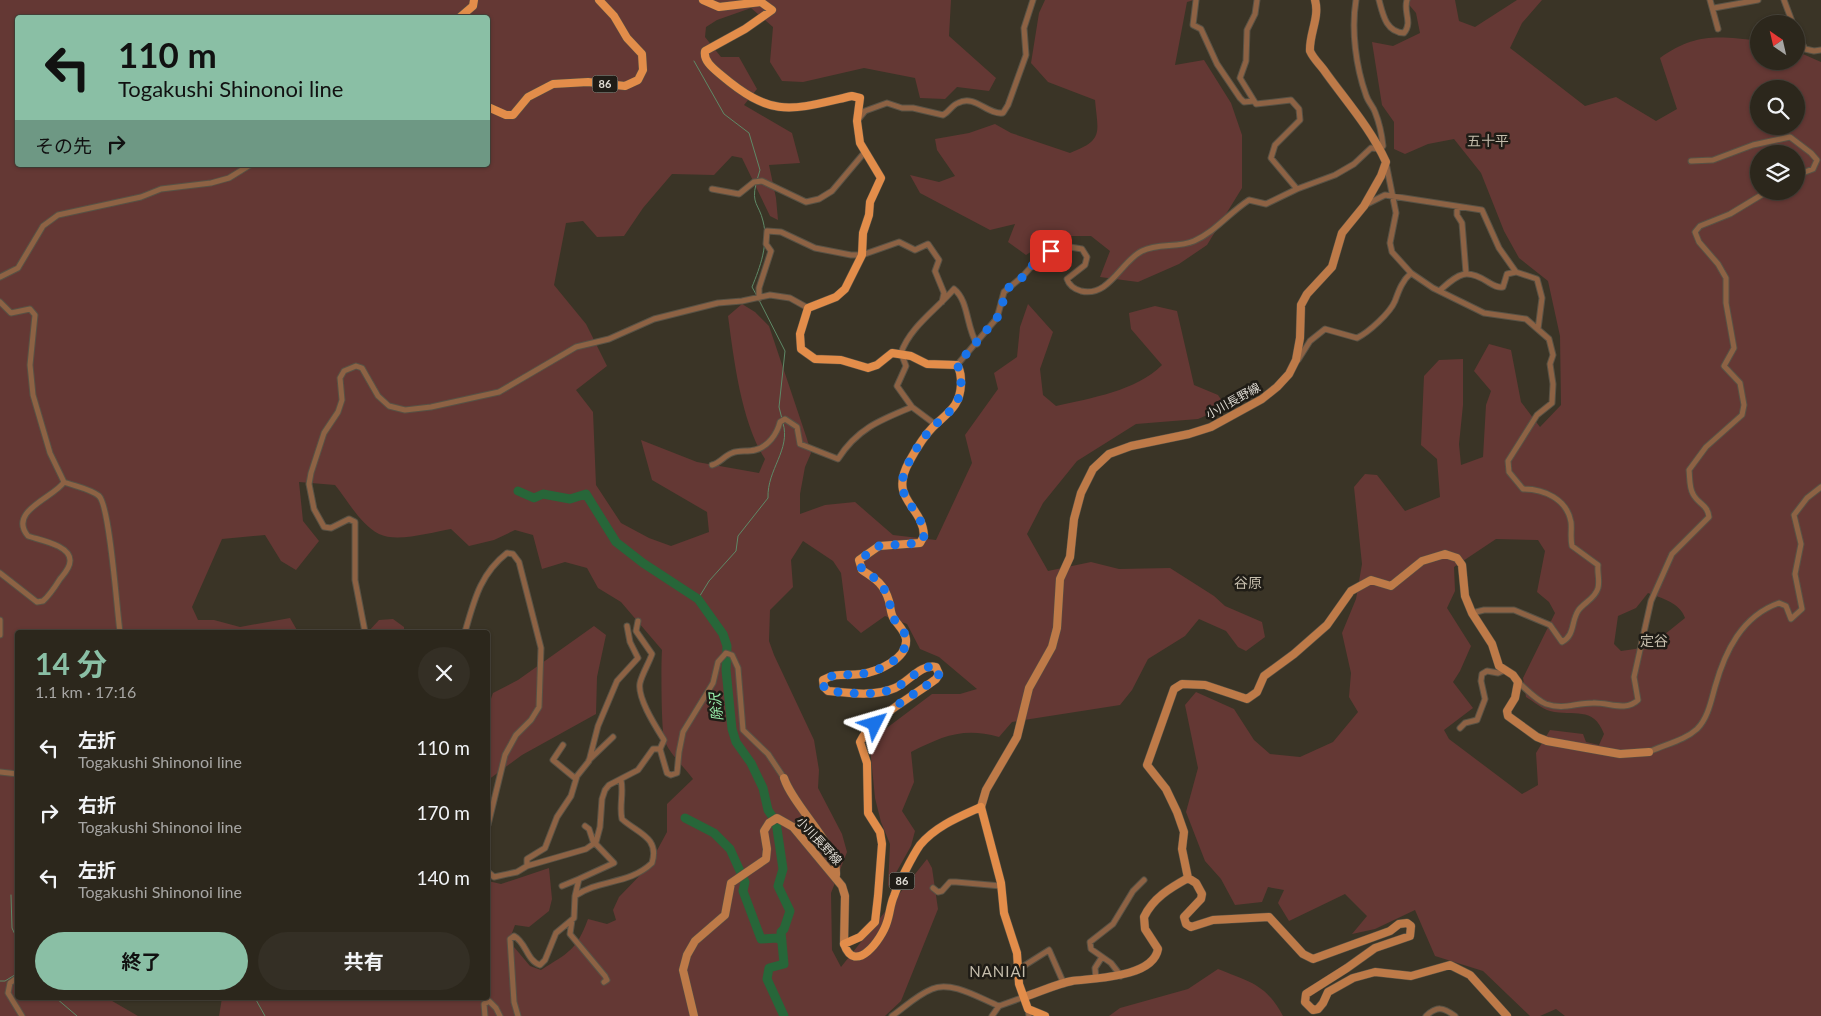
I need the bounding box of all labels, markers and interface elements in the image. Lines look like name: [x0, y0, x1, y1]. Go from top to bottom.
north arrow: [1750, 15, 1805, 70]
map controls: [1750, 15, 1805, 200]
text: 110 m: [118, 33, 217, 75]
icon: left: [35, 35, 100, 100]
text: Togakushi Shinonoi line: [118, 75, 343, 102]
road number: 86: [592, 76, 618, 92]
button: search: [1750, 80, 1805, 135]
icon: right: [102, 130, 130, 158]
district label: 五十平: [1467, 132, 1509, 149]
text: その先: [35, 134, 92, 157]
button: layers: [1750, 145, 1805, 200]
pin: [1030, 230, 1072, 272]
icon: arrive: [1037, 237, 1065, 265]
street label: 小川長野線: [1203, 379, 1263, 422]
district label: 谷原: [1234, 574, 1262, 591]
district label: 定谷: [1640, 632, 1668, 649]
text: 14 分: [35, 645, 107, 681]
button: close: [418, 647, 470, 699]
text: 1.1 km · 17:16: [35, 682, 136, 701]
water label: 除沢: [705, 690, 725, 722]
position arrow: [848, 697, 900, 749]
text: 左折: [78, 728, 116, 751]
icon: left: [35, 734, 63, 762]
text: 110 m: [416, 736, 470, 759]
text: Togakushi Shinonoi line: [78, 752, 242, 771]
text: 右折: [78, 793, 116, 816]
icon: right: [35, 799, 63, 827]
text: 170 m: [416, 801, 470, 824]
street label: 小川長野線: [793, 814, 845, 868]
text: Togakushi Shinonoi line: [78, 817, 242, 836]
text: 左折: [78, 858, 116, 881]
icon: left: [35, 864, 63, 892]
text: 140 m: [416, 866, 470, 889]
road number: 86: [890, 872, 914, 889]
text: Togakushi Shinonoi line: [78, 882, 242, 901]
button: 終了: [35, 932, 248, 990]
button: 共有: [258, 932, 470, 990]
district label: NANIAI: [969, 962, 1027, 980]

